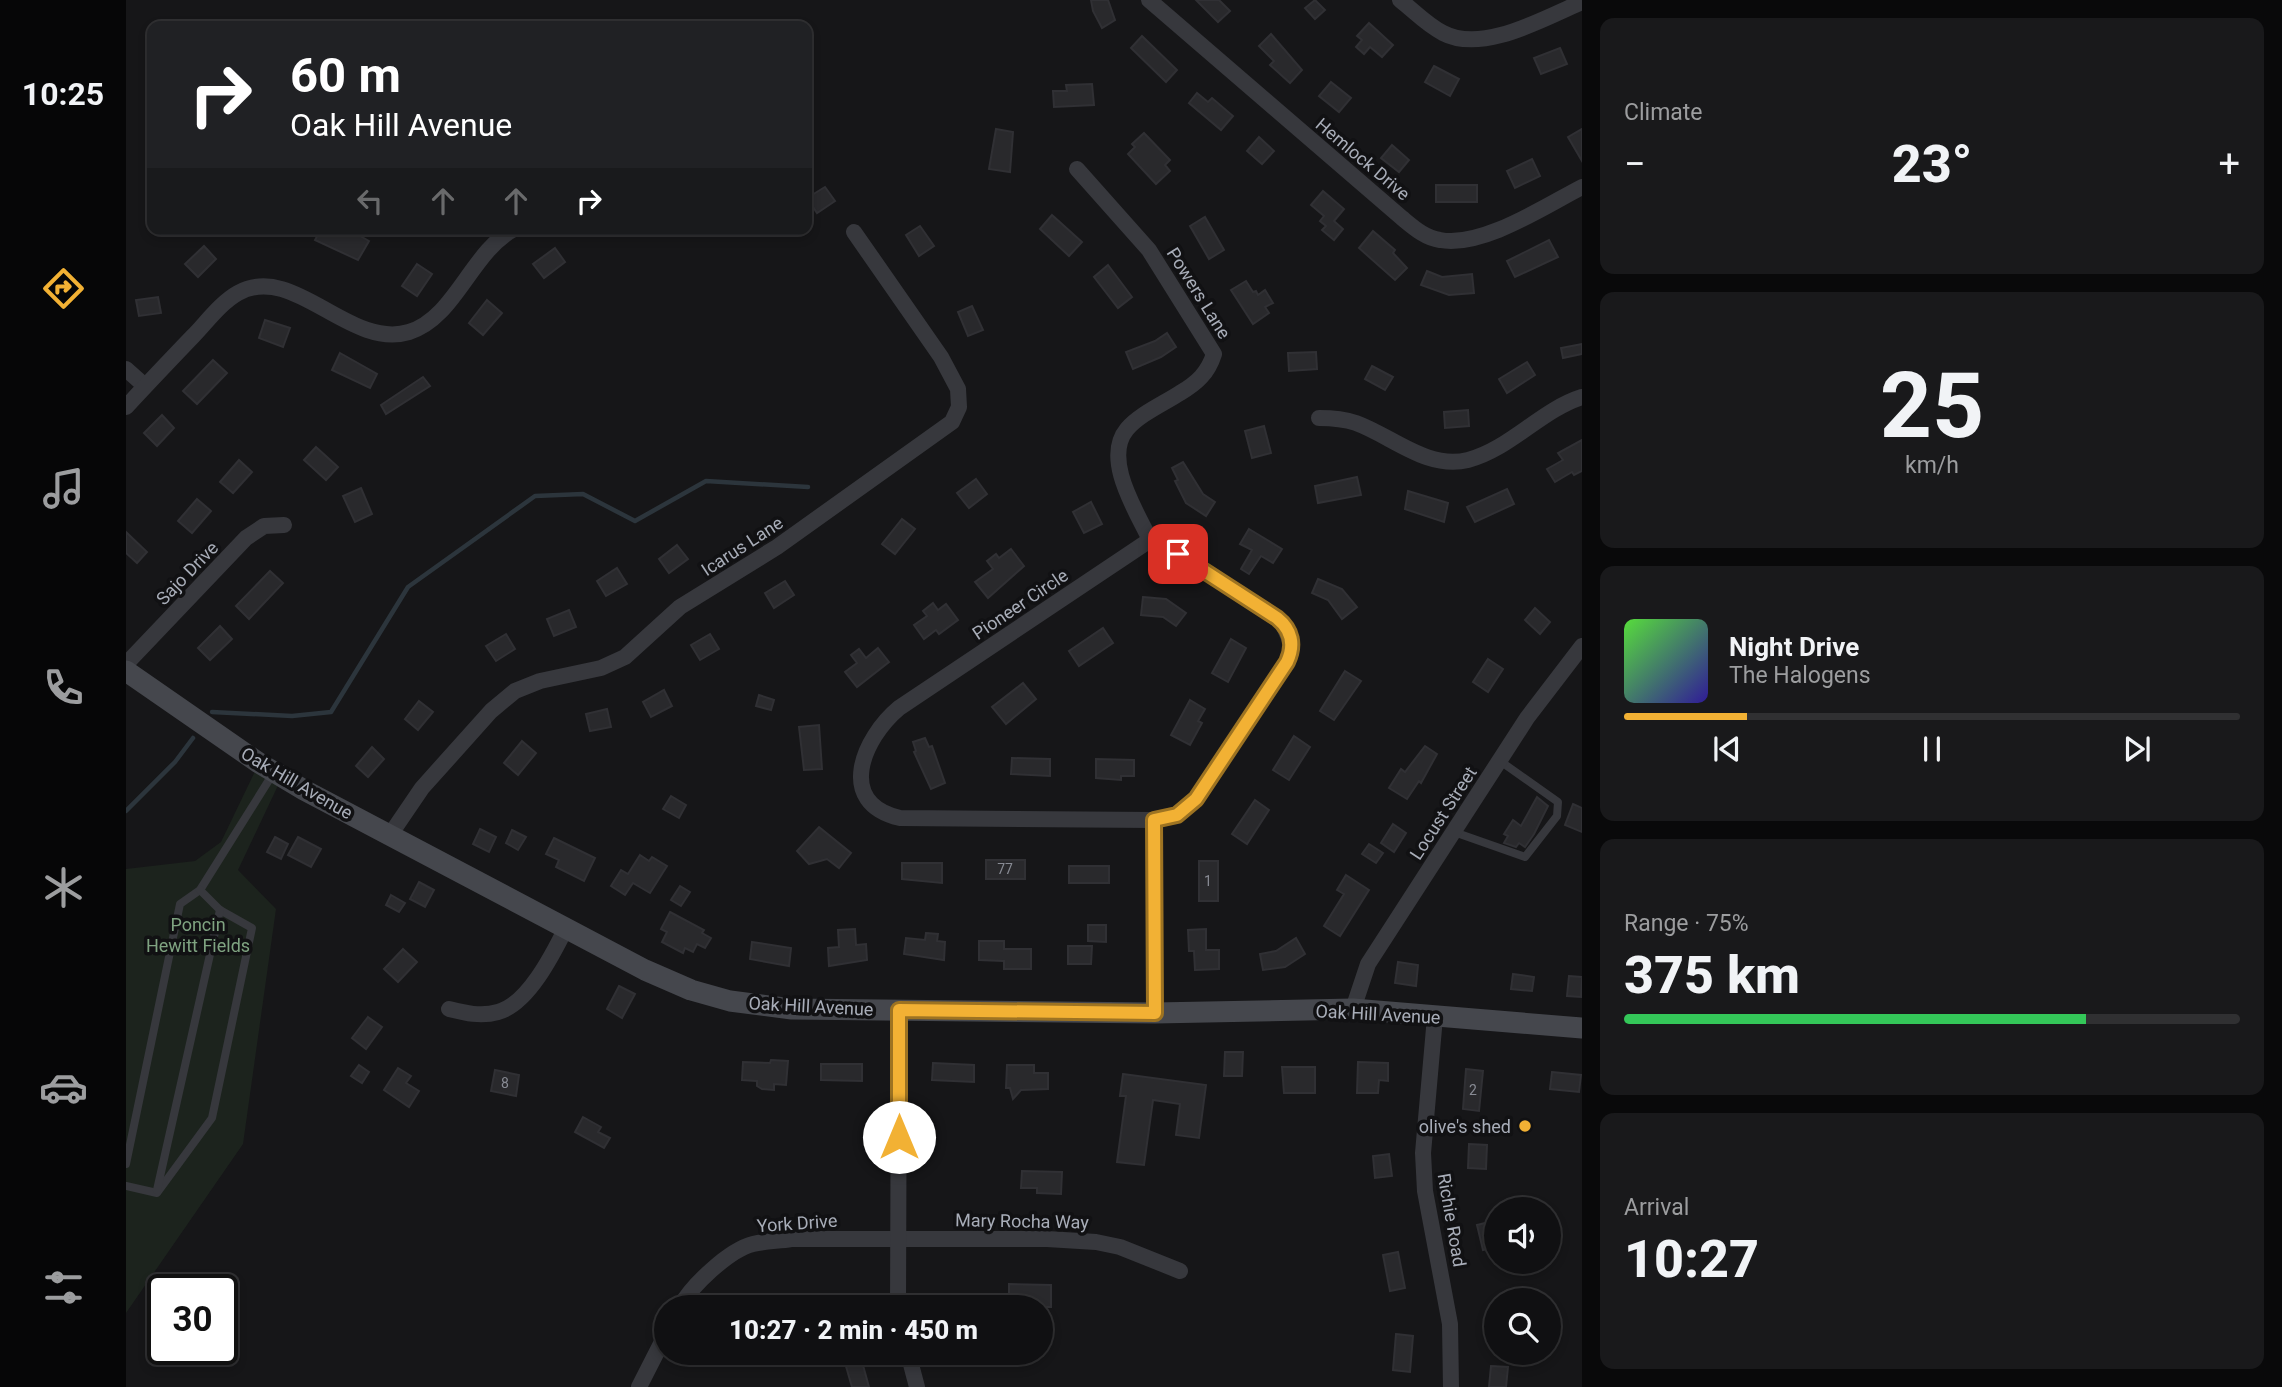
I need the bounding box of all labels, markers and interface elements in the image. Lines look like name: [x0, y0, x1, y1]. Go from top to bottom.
text: 60 m: [290, 47, 401, 104]
icon: right: [175, 49, 266, 140]
text: 10:25: [22, 75, 104, 113]
text: Climate: [1624, 99, 1703, 126]
text: Oak Hill Avenue: [290, 106, 512, 144]
street label: Hemlock Drive: [1312, 114, 1414, 204]
text: 23°: [1892, 134, 1972, 195]
text: −: [1624, 142, 1646, 186]
text: +: [2218, 142, 2240, 186]
icon: left: [351, 182, 389, 220]
icon: ahead: [424, 182, 462, 220]
icon: ahead: [497, 182, 535, 220]
icon: right: [570, 182, 608, 220]
street label: Powers Lane: [1163, 244, 1235, 342]
icon: directions: [39, 264, 88, 313]
text: 25: [1880, 353, 1984, 459]
text: km/h: [1905, 452, 1959, 479]
icon: music: [39, 464, 88, 513]
street label: Icarus Lane: [697, 512, 787, 580]
pin: [1148, 524, 1208, 584]
icon: arrive: [1159, 535, 1197, 573]
street label: Sajo Drive: [152, 537, 222, 609]
street label: Pioneer Circle: [968, 564, 1072, 644]
text: Night Drive: [1729, 632, 1859, 662]
text: The Halogens: [1729, 662, 1871, 689]
icon: phone: [39, 663, 88, 712]
icon: previous: [1708, 730, 1746, 768]
icon: pause: [1913, 730, 1951, 768]
icon: next: [2118, 730, 2156, 768]
street label: Oak Hill Avenue: [238, 743, 356, 823]
street label: Locust Street: [1405, 763, 1481, 863]
house number: 77: [997, 861, 1013, 877]
icon: climate: [39, 863, 88, 912]
house number: 1: [1204, 873, 1212, 889]
text: Range · 75%: [1624, 910, 1749, 937]
park label: Poncin Hewitt Fields: [146, 914, 250, 956]
text: 375 km: [1624, 945, 1800, 1006]
street label: Oak Hill Avenue: [748, 992, 874, 1020]
street label: Oak Hill Avenue: [1315, 1000, 1441, 1028]
icon: car: [39, 1063, 88, 1112]
house number: 8: [501, 1075, 509, 1091]
house number: 2: [1469, 1082, 1477, 1098]
position arrow: [862, 1100, 936, 1174]
place label: olive's shed: [1419, 1116, 1511, 1137]
marker: olive's shed: [1517, 1118, 1533, 1134]
street label: Richie Road: [1433, 1172, 1471, 1268]
text: Arrival: [1624, 1194, 1689, 1221]
map controls: [1484, 1197, 1561, 1365]
button: sound: [1484, 1197, 1561, 1274]
street label: Mary Rocha Way: [955, 1209, 1089, 1233]
street label: York Drive: [756, 1210, 838, 1236]
text: 10:27: [1624, 1229, 1759, 1290]
icon: filters: [39, 1263, 88, 1312]
speed limit sign: 30: [147, 1274, 238, 1365]
button: search: [1484, 1288, 1561, 1365]
text: 10:27 · 2 min · 450 m: [729, 1315, 978, 1345]

